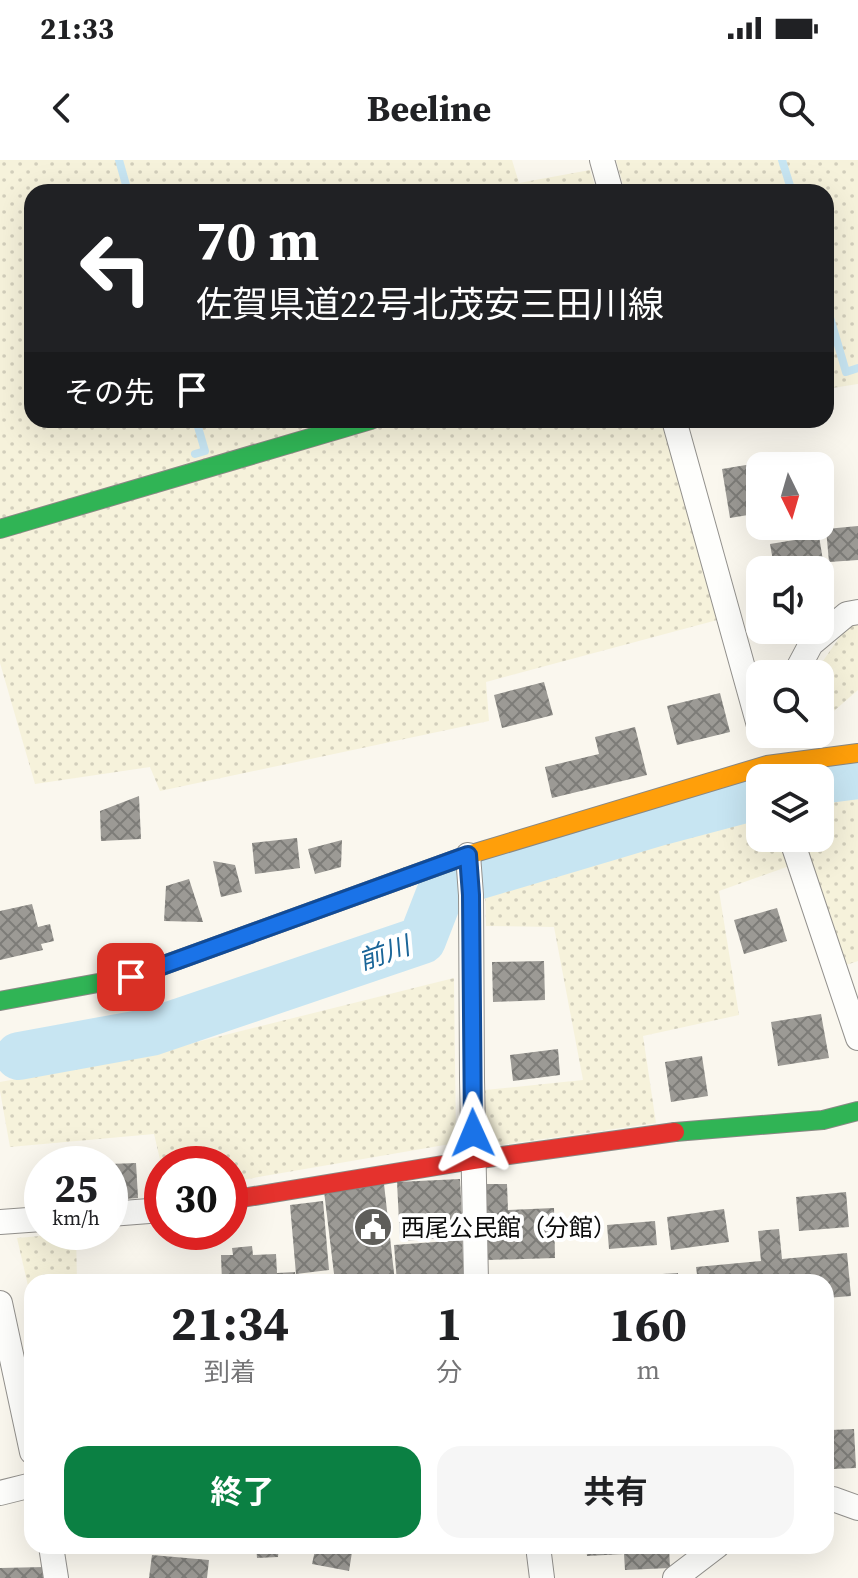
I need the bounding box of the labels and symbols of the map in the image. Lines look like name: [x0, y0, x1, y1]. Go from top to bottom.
north arrow: [746, 452, 834, 540]
water label: 前川: [354, 927, 417, 978]
pin: [97, 943, 165, 1011]
position arrow: [431, 1091, 515, 1175]
speed limit sign: 30: [144, 1146, 248, 1250]
public building icon: 西尾公民館（分館）: [352, 1206, 394, 1248]
place label: 西尾公民館（分館）: [401, 1211, 617, 1244]

